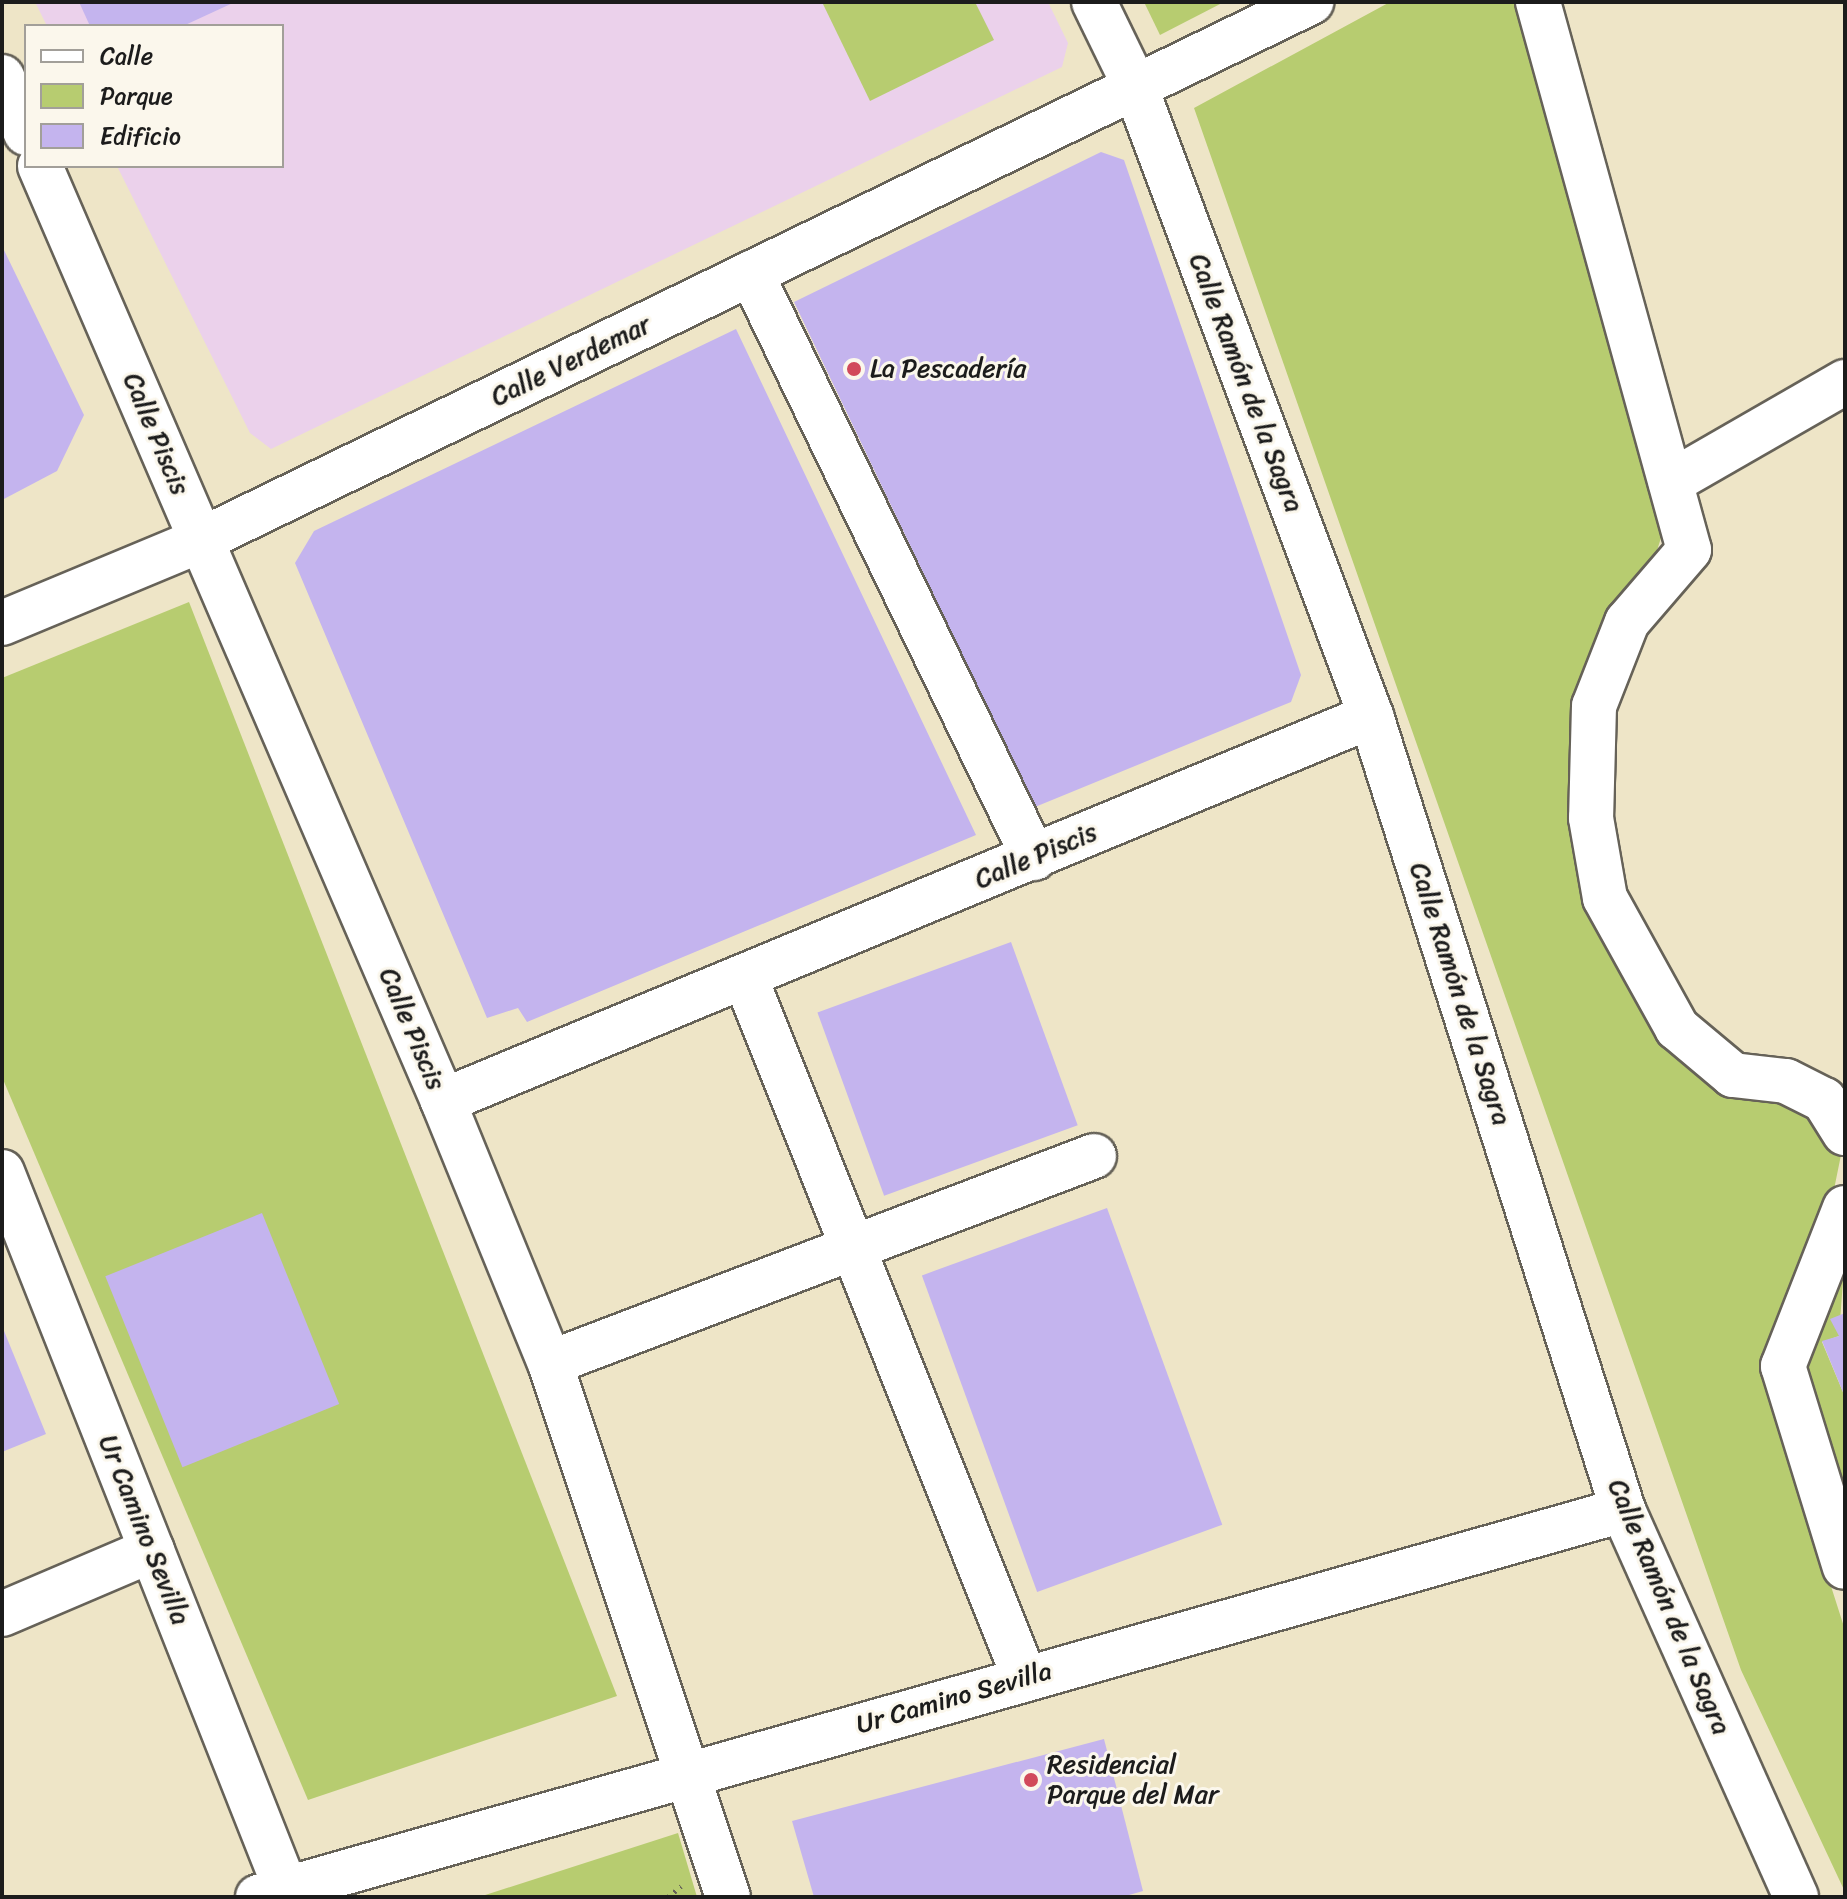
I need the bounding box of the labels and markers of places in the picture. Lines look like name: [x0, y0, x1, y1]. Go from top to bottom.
place label: La Pescadería: [870, 353, 1026, 385]
marker: La Pescadería: [845, 360, 863, 378]
place label: Residencial Parque del Mar: [1047, 1749, 1219, 1810]
marker: Residencial Parque del Mar: [1022, 1771, 1040, 1789]

